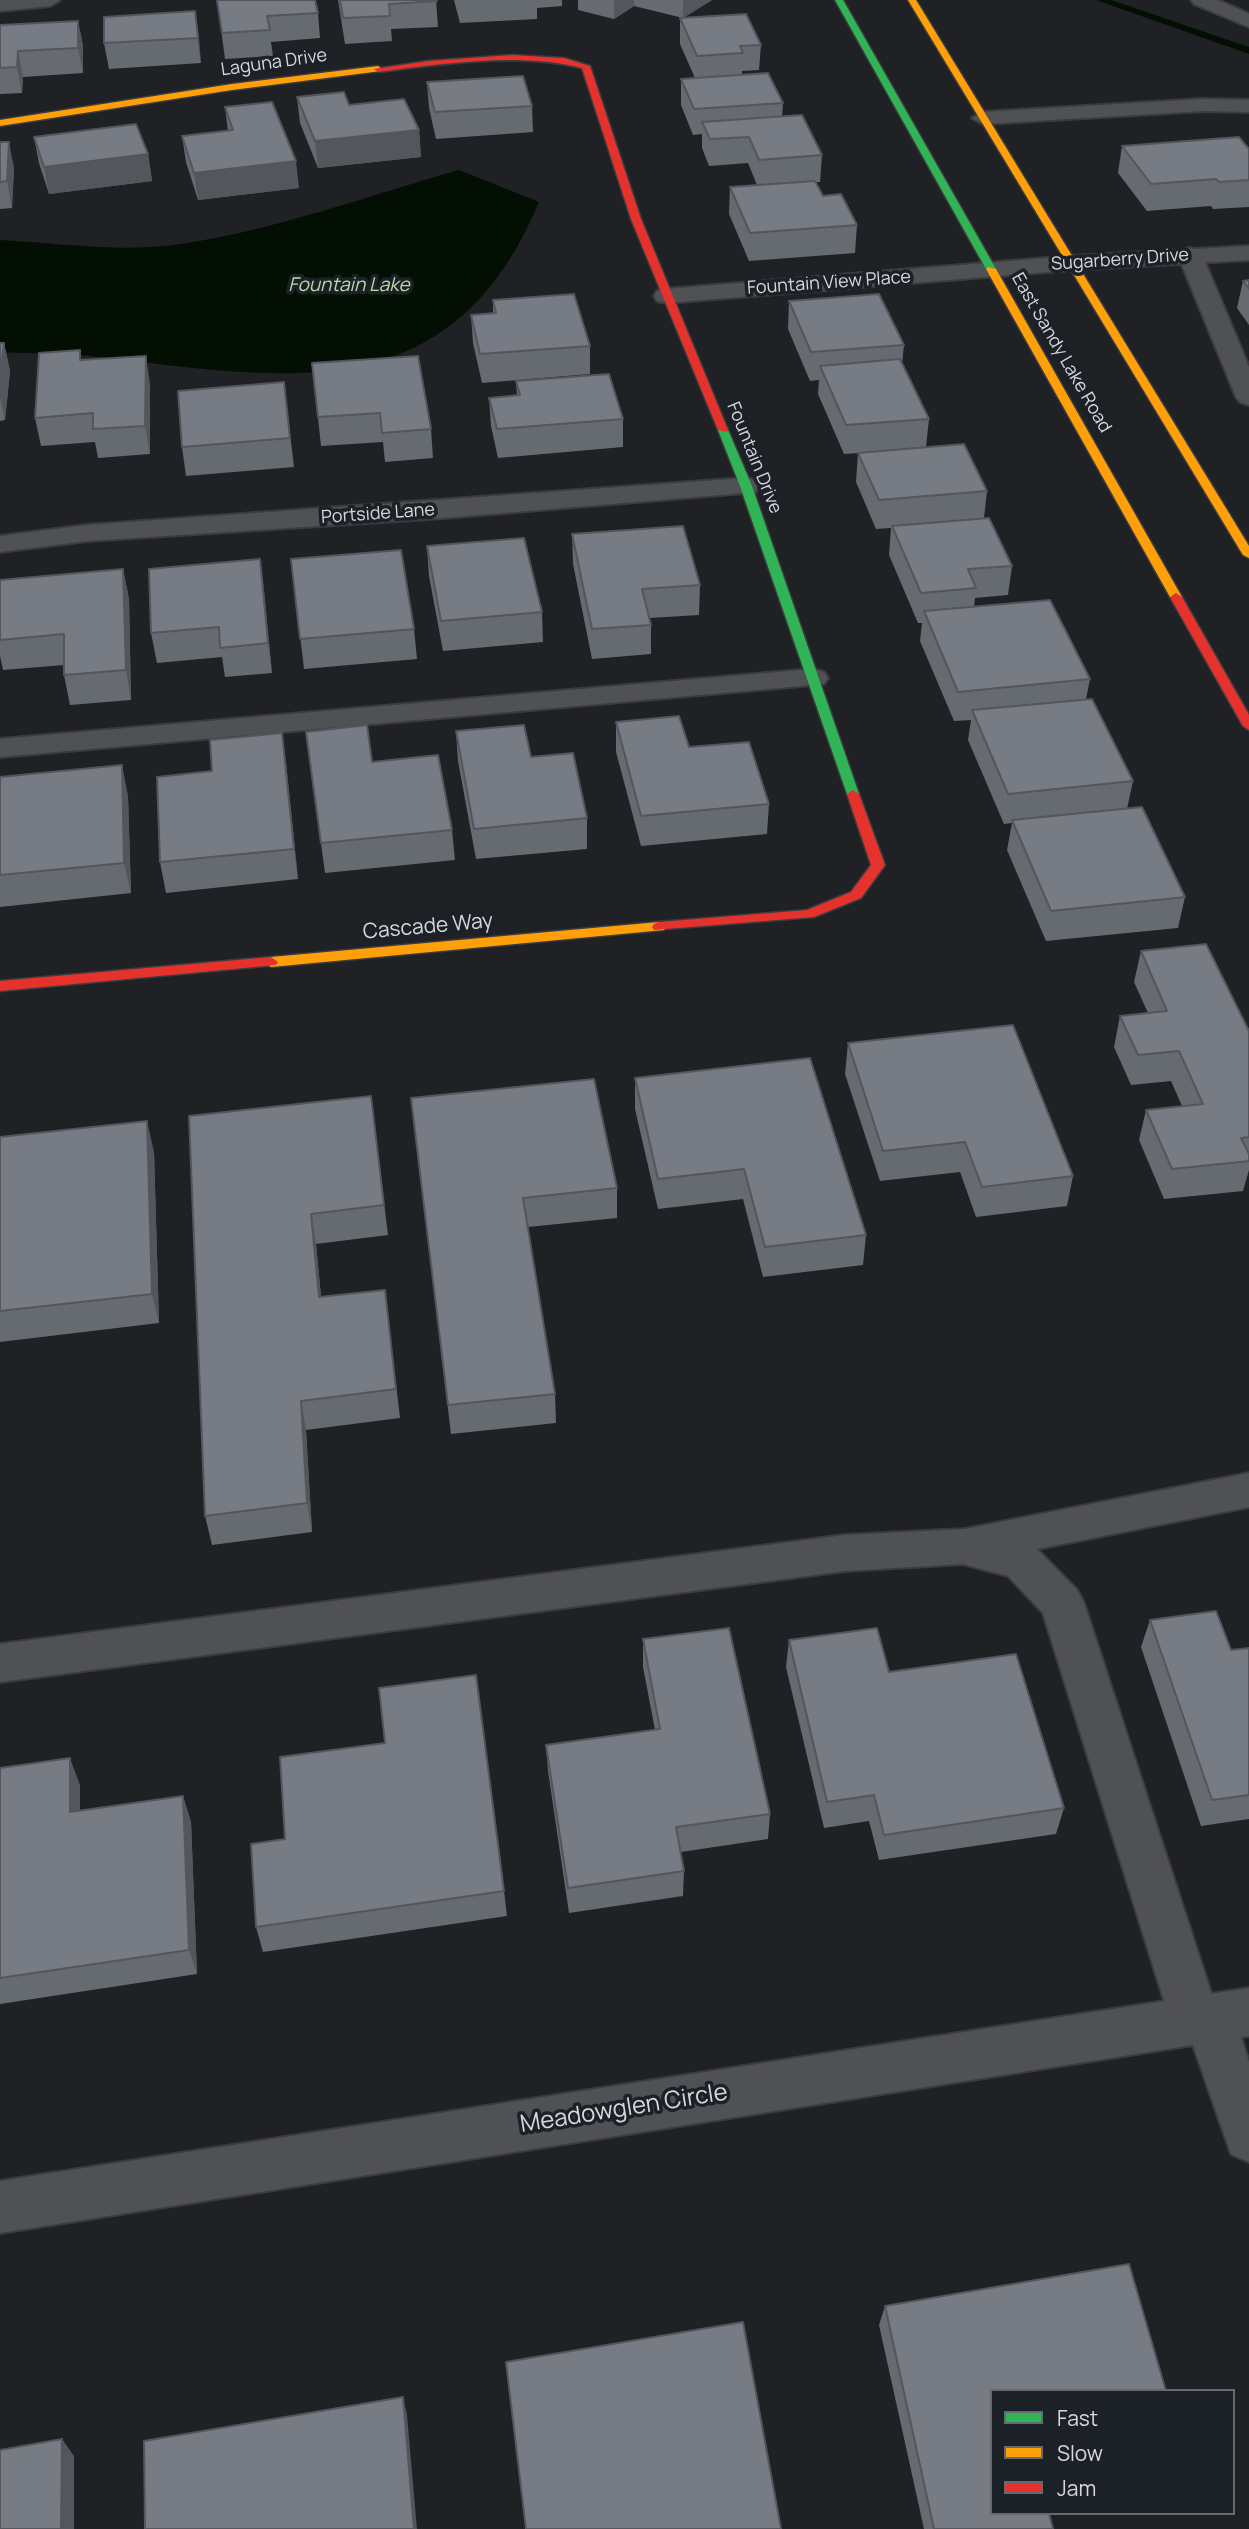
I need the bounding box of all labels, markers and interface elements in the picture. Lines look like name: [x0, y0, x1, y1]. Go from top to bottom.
street label: Laguna Drive: [220, 45, 328, 81]
street label: Sugarberry Drive: [1050, 244, 1190, 276]
street label: Fountain View Place: [746, 267, 912, 299]
street label: East Sandy Lake Road: [1006, 269, 1116, 437]
water label: Fountain Lake: [288, 275, 410, 297]
street label: Fountain Drive: [722, 399, 786, 517]
street label: Portside Lane: [320, 499, 436, 529]
street label: Cascade Way: [362, 909, 494, 945]
street label: Meadowglen Circle: [518, 2078, 730, 2140]
legend: [990, 2389, 1235, 2515]
text: Fast: [1057, 2404, 1098, 2432]
text: Slow: [1057, 2439, 1103, 2467]
text: Jam: [1057, 2474, 1096, 2502]

